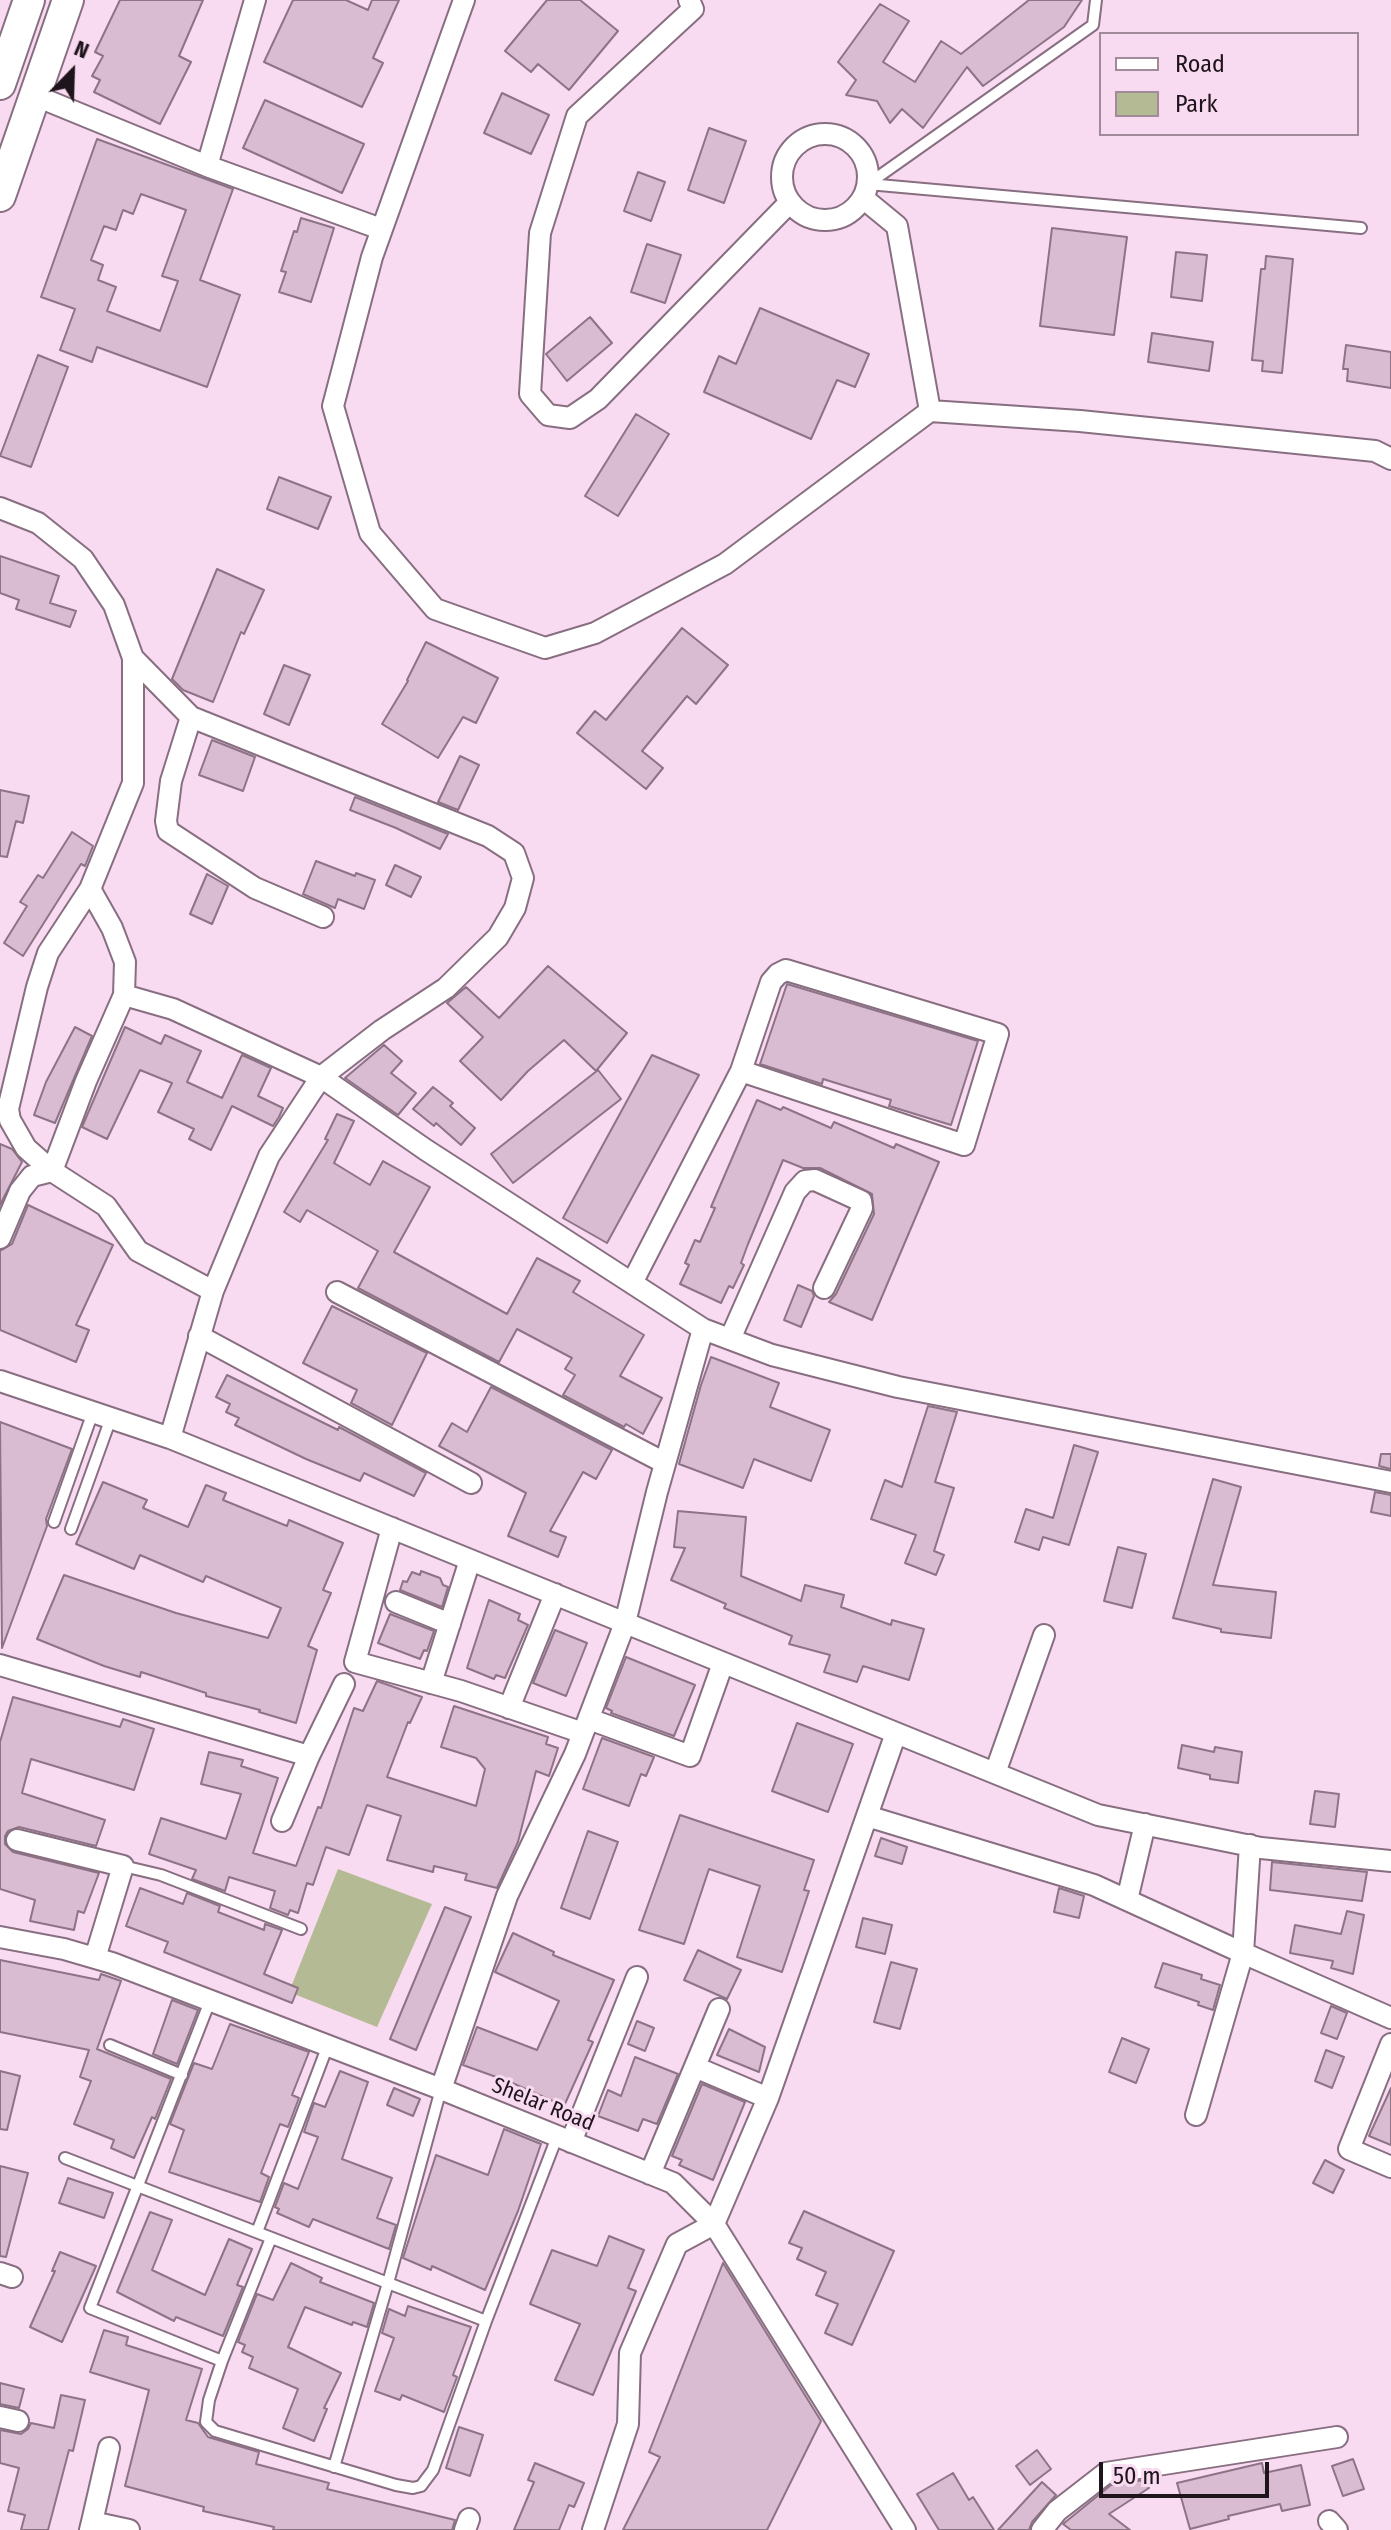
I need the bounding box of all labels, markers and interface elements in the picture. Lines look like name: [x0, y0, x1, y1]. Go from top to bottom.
north arrow: [32, 32, 112, 112]
legend: [1099, 32, 1359, 136]
text: N: [70, 34, 93, 64]
text: Road: [1175, 50, 1225, 78]
text: Park: [1175, 90, 1218, 118]
street label: Shelar Road: [488, 2072, 598, 2138]
scale bar: [1103, 2446, 1273, 2496]
text: 50 m: [1113, 2462, 1161, 2490]

